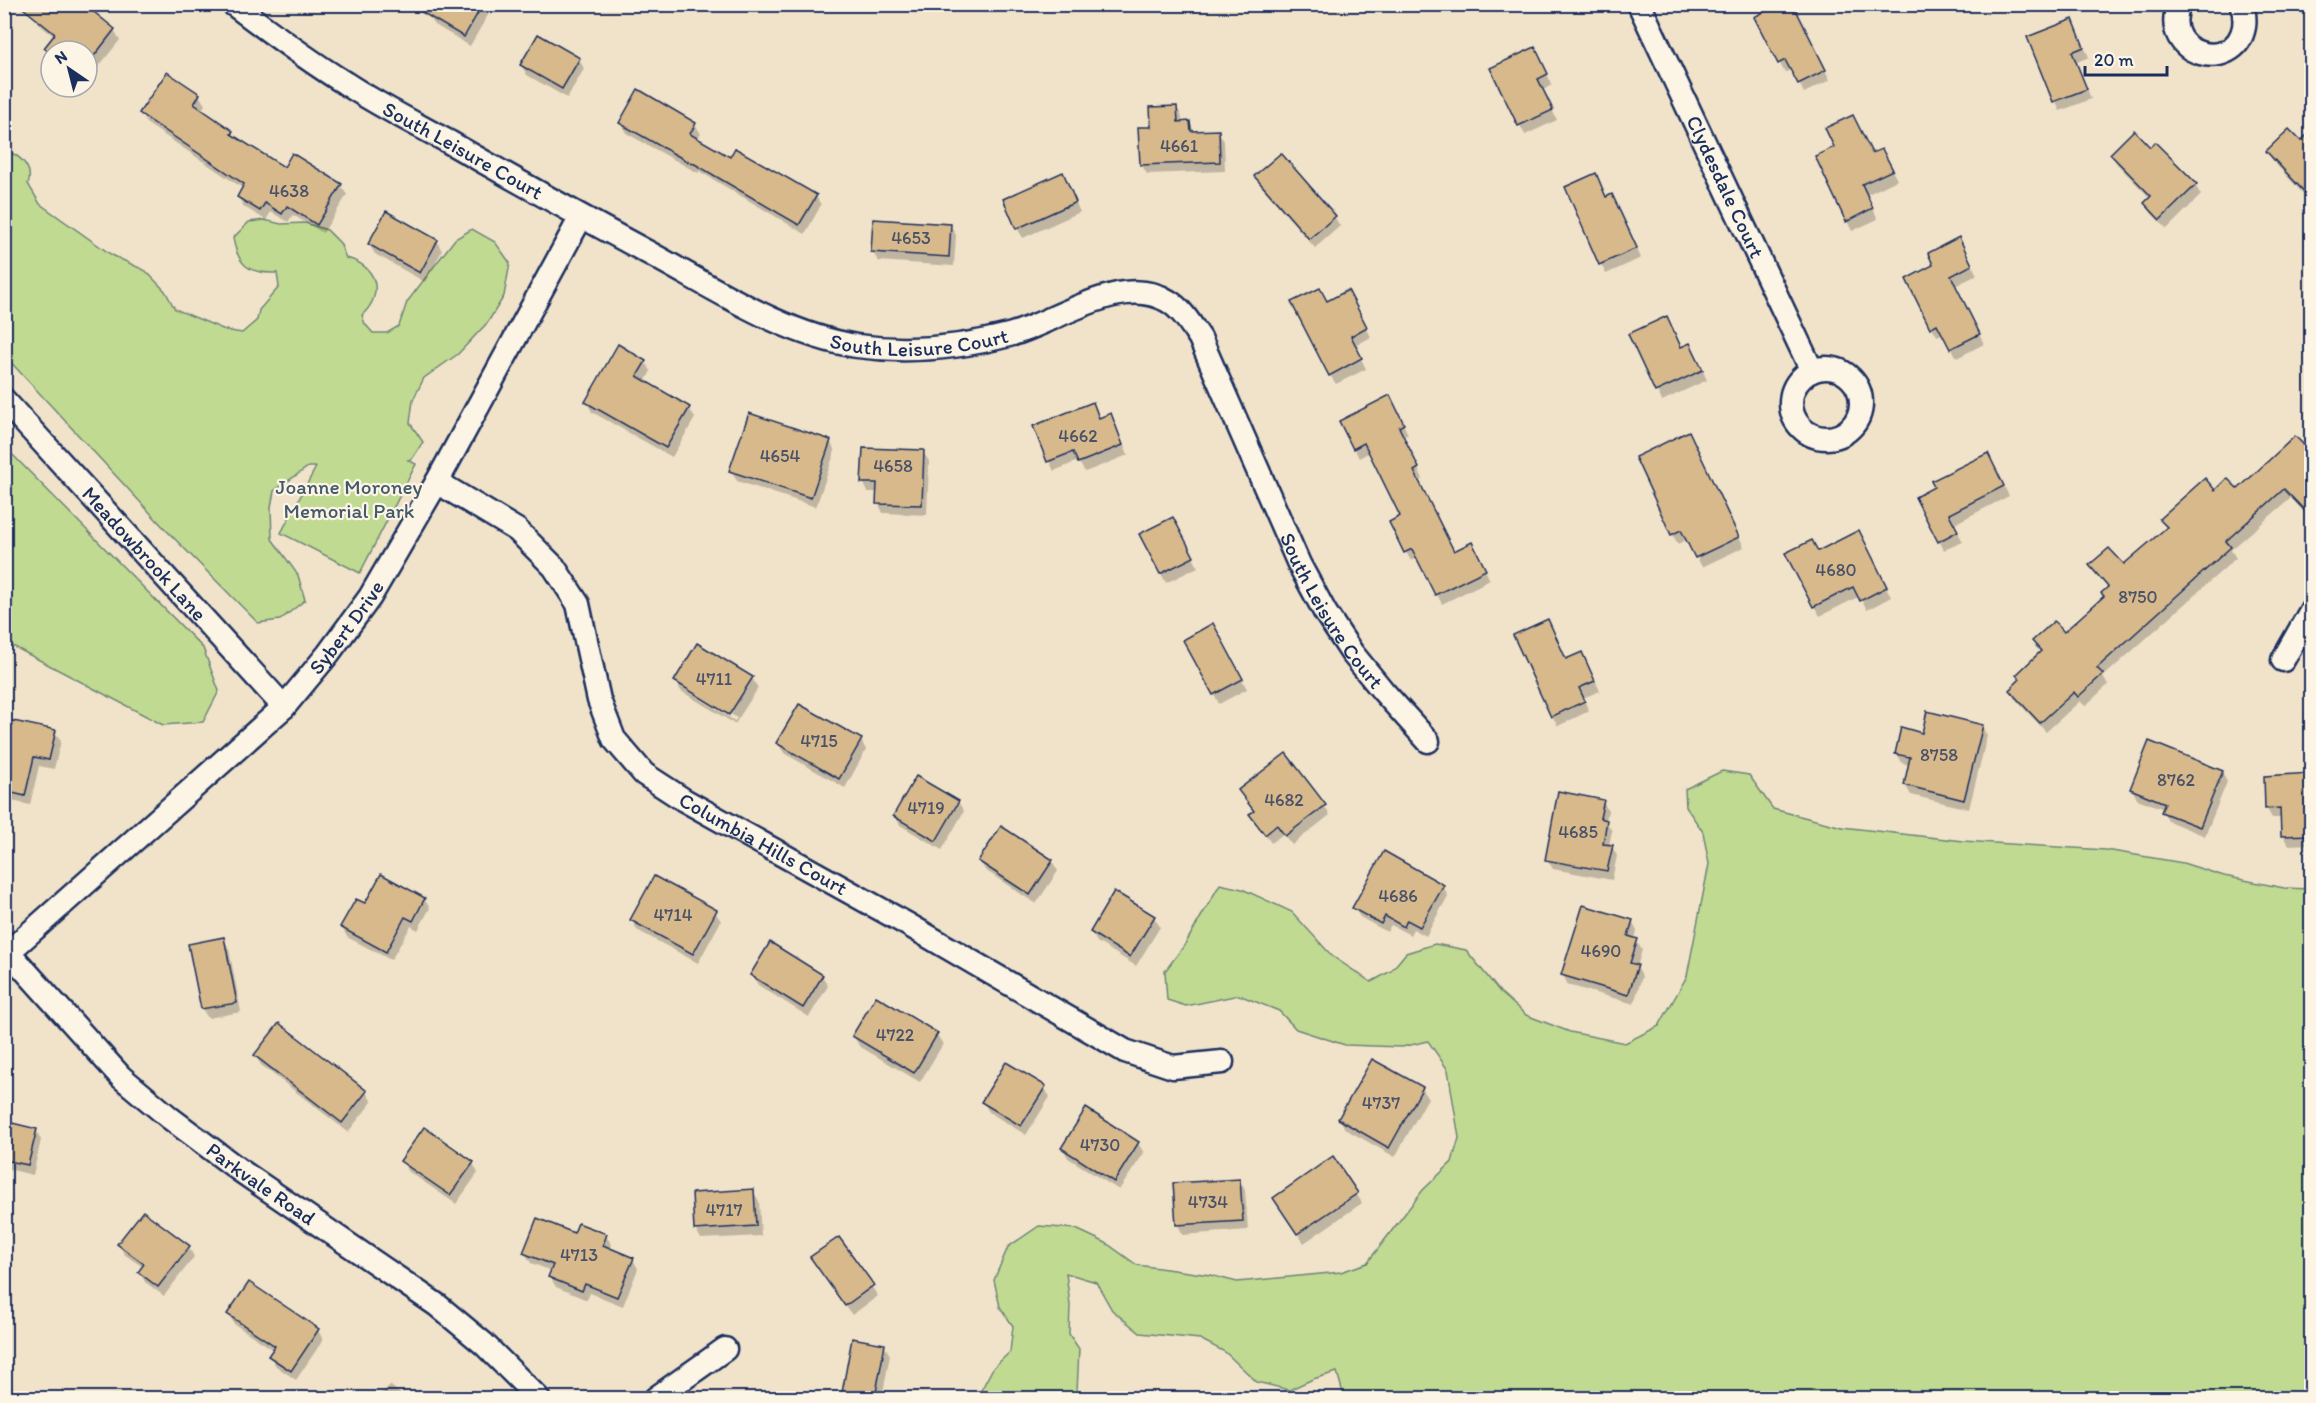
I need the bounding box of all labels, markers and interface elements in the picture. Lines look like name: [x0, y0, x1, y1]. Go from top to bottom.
north arrow: [39, 39, 99, 99]
scale bar: [2085, 39, 2168, 77]
text: N: [51, 46, 71, 68]
text: 20 m: [2094, 49, 2134, 71]
street label: South Leisure Court: [379, 96, 548, 205]
street label: Clydesdale Court: [1681, 111, 1770, 262]
house number: 4661: [1160, 135, 1198, 157]
house number: 4638: [269, 180, 309, 202]
house number: 4653: [891, 227, 931, 249]
street label: South Leisure Court: [828, 323, 1011, 361]
house number: 4662: [1058, 425, 1098, 447]
house number: 4654: [760, 445, 800, 467]
house number: 4658: [873, 455, 913, 477]
park label: Joanne Moroney Memorial Park: [276, 474, 423, 523]
street label: Meadowbrook Lane: [77, 481, 212, 626]
street label: South Leisure Court: [1275, 529, 1389, 694]
house number: 4680: [1815, 559, 1857, 581]
street label: Sybert Drive: [303, 576, 389, 679]
house number: 8750: [2118, 586, 2158, 608]
house number: 4711: [696, 668, 732, 690]
house number: 4715: [800, 730, 838, 752]
house number: 8758: [1920, 744, 1958, 766]
house number: 8762: [2157, 769, 2195, 791]
street label: Columbia Hills Court: [675, 787, 852, 900]
house number: 4682: [1264, 789, 1304, 811]
house number: 4719: [907, 797, 945, 819]
house number: 4685: [1558, 821, 1598, 843]
house number: 4686: [1378, 885, 1418, 907]
house number: 4714: [654, 904, 693, 926]
house number: 4690: [1581, 940, 1621, 962]
house number: 4722: [876, 1024, 915, 1046]
house number: 4737: [1362, 1092, 1400, 1114]
house number: 4730: [1080, 1134, 1120, 1156]
street label: Parkvale Road: [202, 1137, 320, 1230]
house number: 4734: [1188, 1191, 1228, 1213]
house number: 4717: [705, 1199, 743, 1221]
house number: 4713: [560, 1244, 598, 1266]

